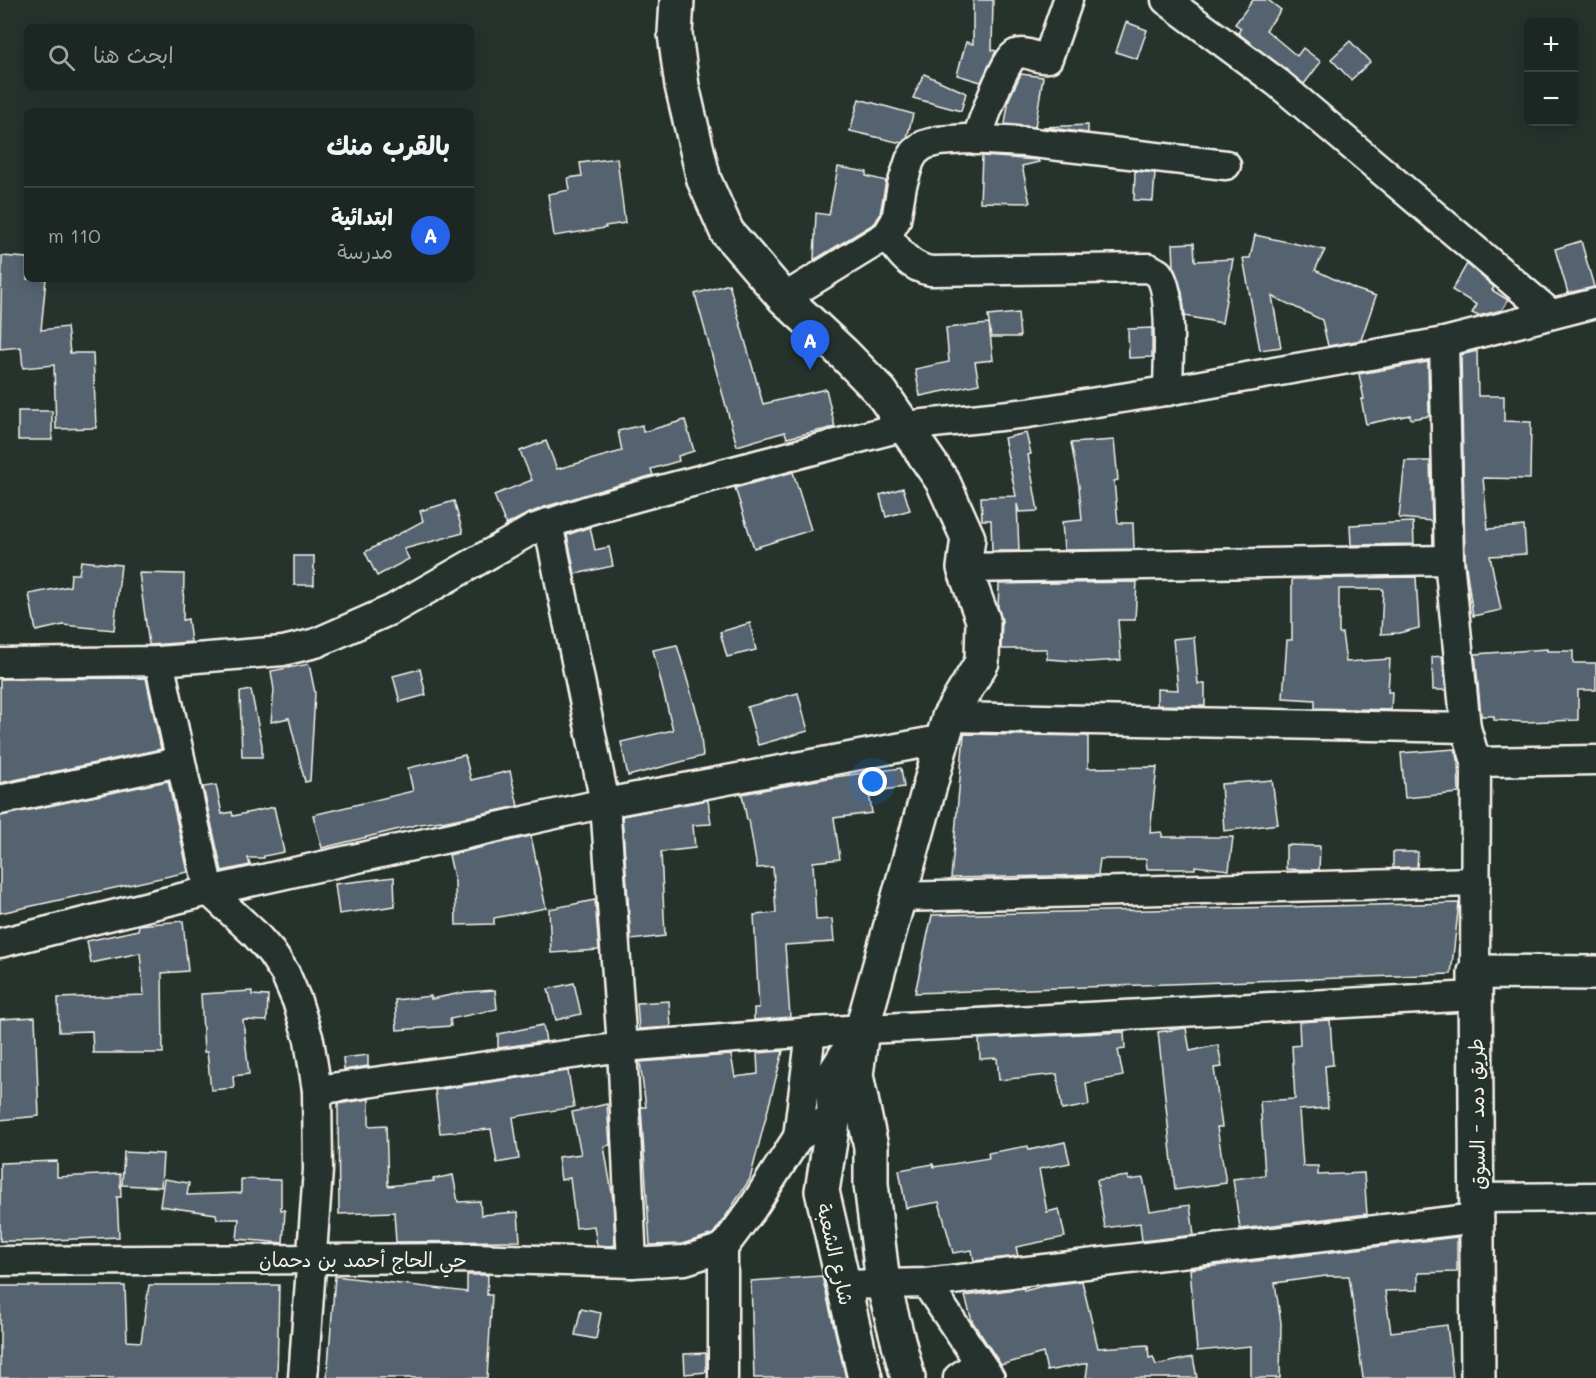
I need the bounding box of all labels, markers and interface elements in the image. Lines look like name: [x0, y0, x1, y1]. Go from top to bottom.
map controls: [1524, 18, 1578, 126]
button: +: [1524, 18, 1578, 72]
search box: [24, 24, 474, 90]
text: ابحث هنا: [93, 40, 174, 69]
icon: search: [45, 41, 78, 74]
button: −: [1524, 72, 1578, 126]
text: بالقرب منك: [327, 128, 450, 162]
text: ابتدائية: [331, 202, 393, 231]
text: 110 m: [48, 222, 101, 248]
text: A: [424, 222, 437, 248]
text: مدرسة: [337, 238, 393, 264]
pin: A: [790, 320, 830, 370]
your location: [858, 767, 887, 796]
street label: طريق دمد - السوق: [1462, 1038, 1491, 1190]
street label: شارع الشعبة: [810, 1200, 860, 1308]
street label: حي الحاج أحمد بن دحمان: [259, 1246, 467, 1278]

